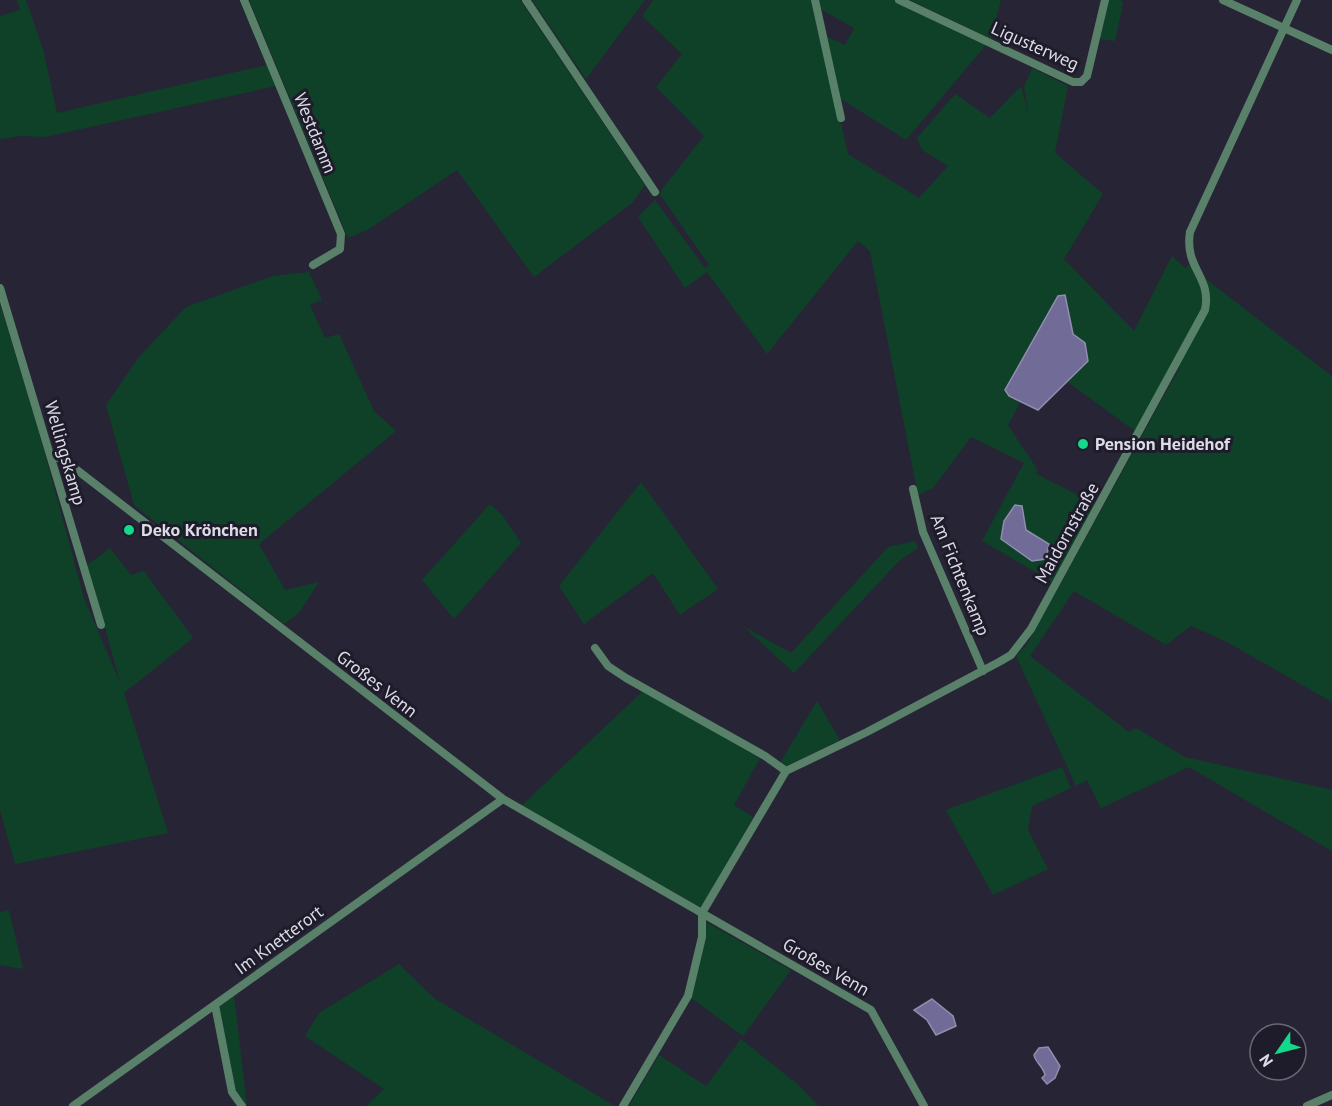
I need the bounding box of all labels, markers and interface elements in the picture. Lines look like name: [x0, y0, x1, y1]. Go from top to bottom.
street label: Ligusterweg: [988, 16, 1083, 75]
street label: Westdamm: [289, 89, 342, 176]
street label: Wellingskamp: [40, 398, 91, 508]
place label: Pension Heidehof: [1095, 432, 1231, 455]
marker: Pension Heidehof: [1076, 437, 1090, 451]
street label: Maidornstraße: [1029, 478, 1104, 587]
street label: Am Fichtenkamp: [926, 511, 995, 639]
place label: Deko Krönchen: [141, 518, 258, 541]
marker: Deko Krönchen: [122, 523, 136, 537]
street label: Großes Venn: [332, 645, 422, 722]
street label: Im Knetterort: [230, 900, 327, 979]
street label: Großes Venn: [779, 932, 874, 1001]
north arrow: [1248, 1022, 1308, 1082]
text: N: [1255, 1051, 1277, 1071]

